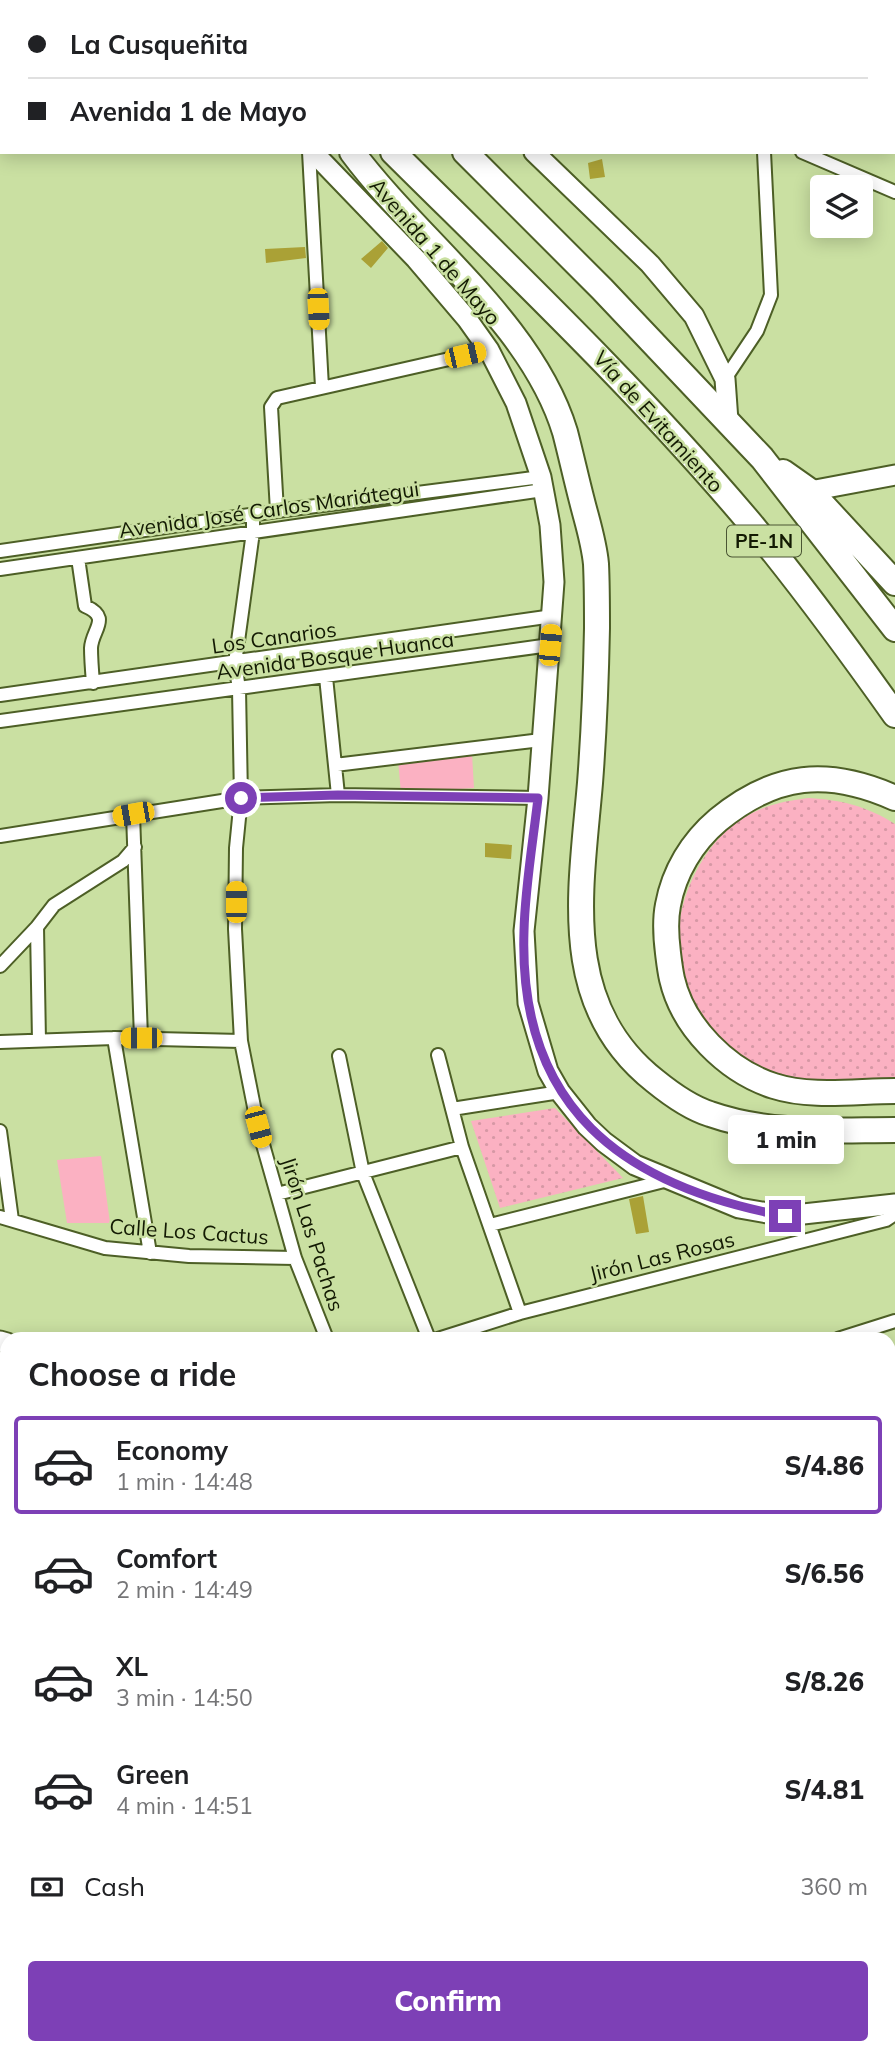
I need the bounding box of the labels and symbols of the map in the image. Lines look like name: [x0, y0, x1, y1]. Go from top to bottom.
street label: Avenida 1 de Mayo: [365, 172, 507, 330]
car: [307, 287, 330, 331]
car: [443, 340, 488, 370]
street label: Vía de Evitamiento: [588, 345, 729, 498]
street label: Avenida José Carlos Mariátegui: [117, 475, 421, 543]
road number: PE-1N: [727, 526, 801, 556]
street label: Los Canarios: [210, 615, 338, 659]
car: [538, 623, 563, 667]
street label: Avenida Bosque Huanca: [214, 625, 455, 685]
route start: [225, 782, 257, 814]
car: [111, 800, 156, 828]
car: [226, 881, 247, 923]
car: [121, 1028, 163, 1049]
car: [243, 1104, 274, 1150]
callout: 1 min: [727, 1114, 843, 1164]
street label: Jirón Las Pachas: [276, 1153, 350, 1314]
route end: [769, 1200, 801, 1232]
street label: Calle Los Cactus: [109, 1212, 270, 1250]
street label: Jirón Las Rosas: [586, 1225, 737, 1287]

